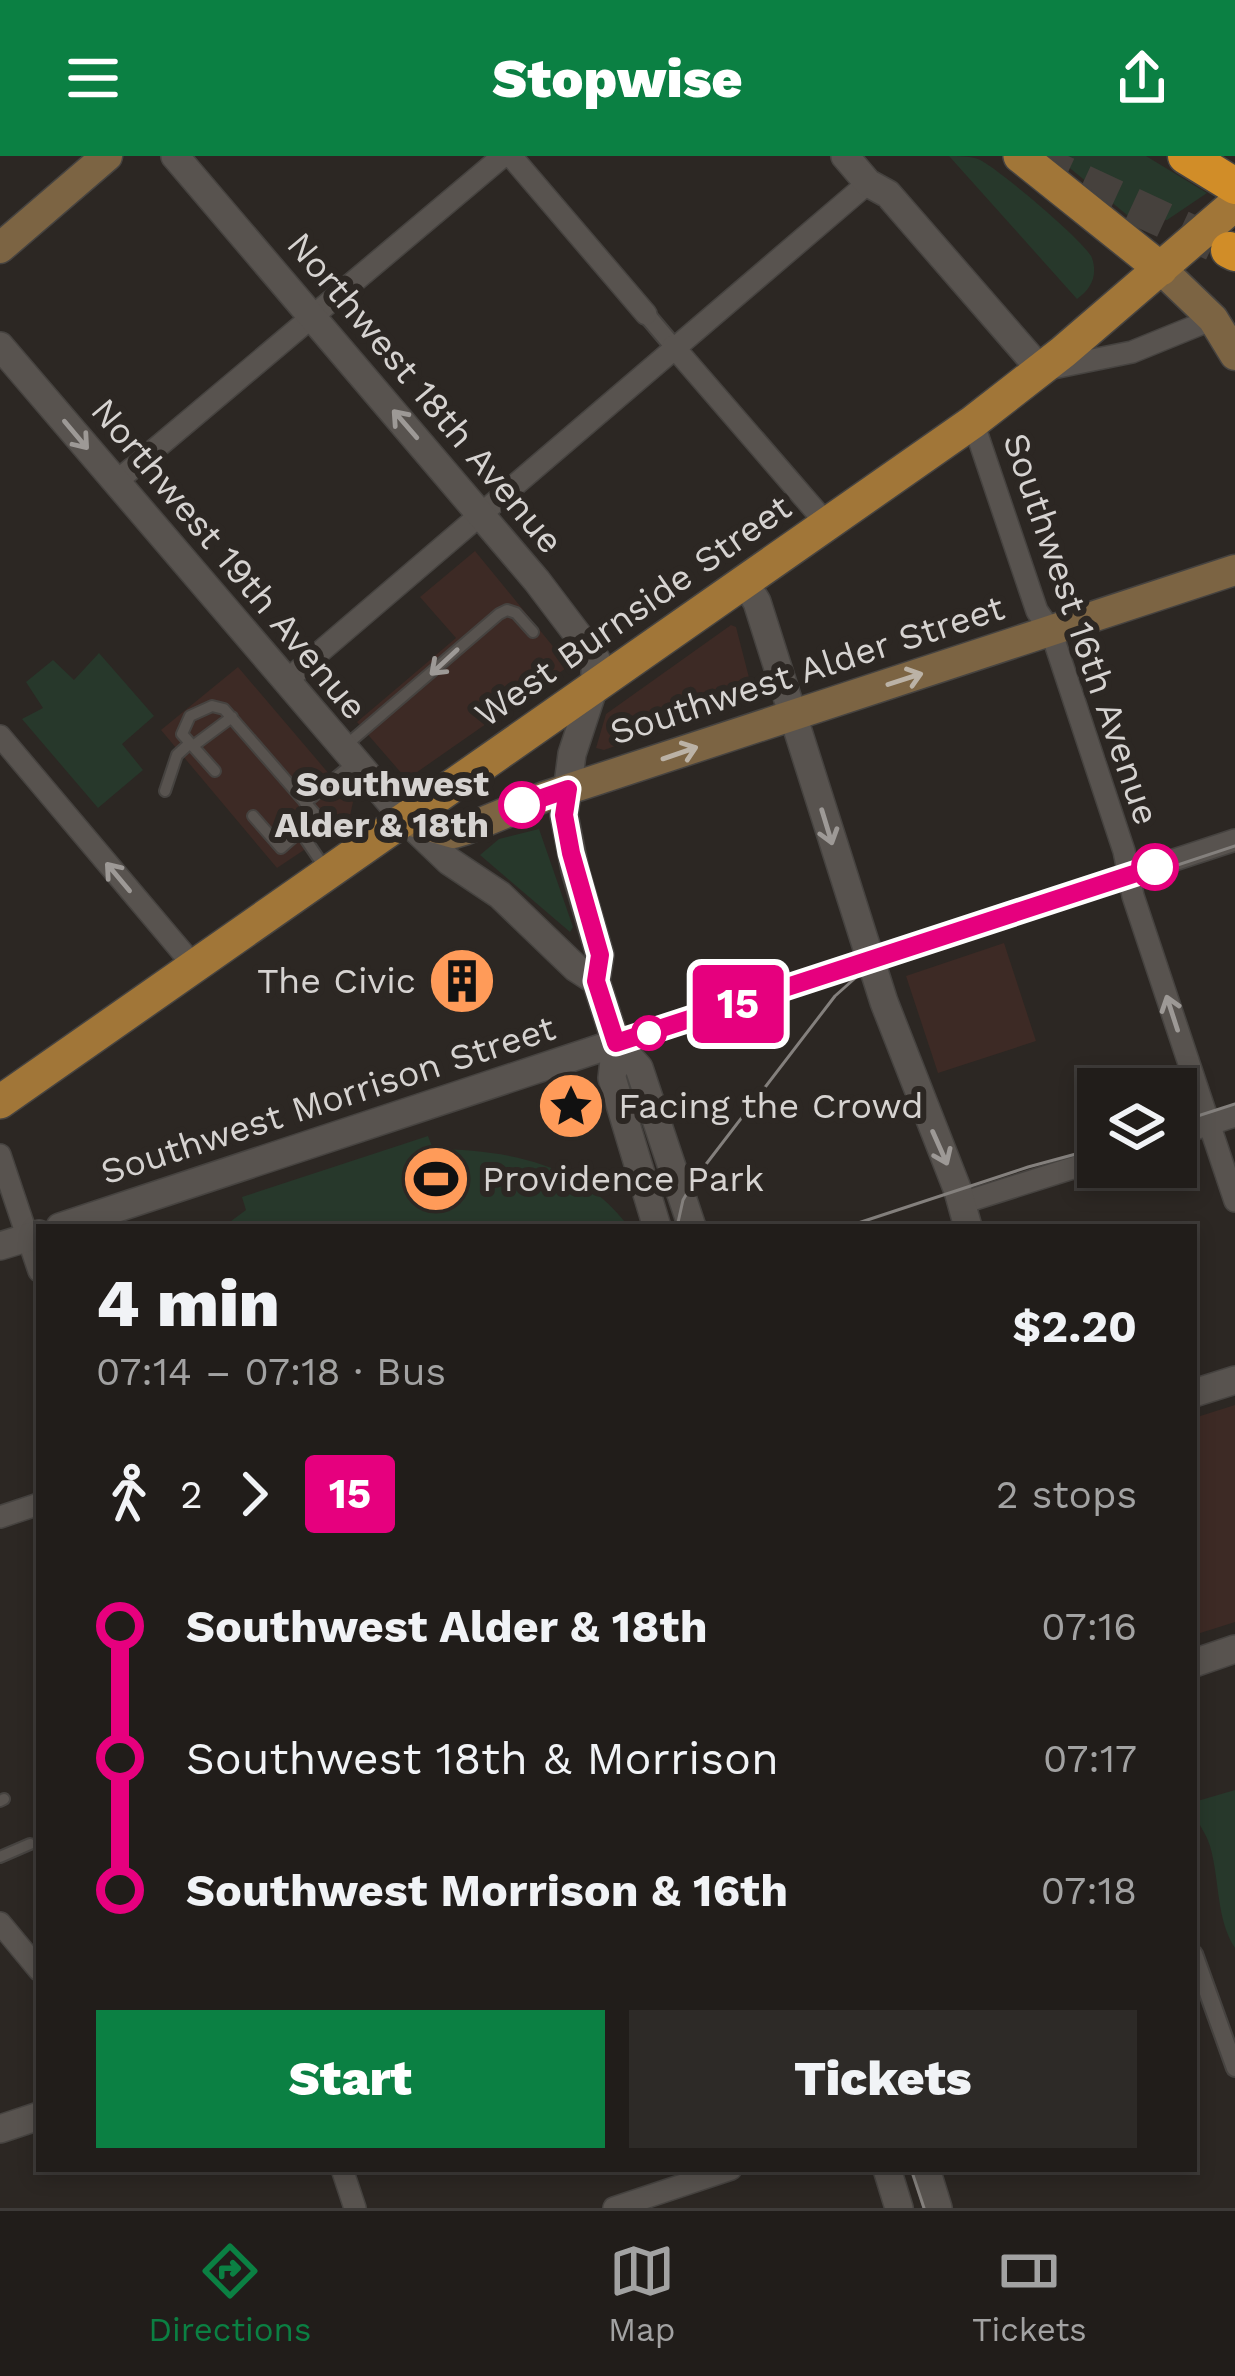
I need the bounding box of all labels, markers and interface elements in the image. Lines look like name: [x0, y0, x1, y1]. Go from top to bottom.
icon: menu: [60, 45, 126, 111]
icon: share: [1109, 45, 1175, 111]
text: Stopwise: [492, 47, 743, 110]
street label: Northwest 18th Avenue: [278, 224, 572, 562]
street label: Northwest 19th Avenue: [82, 390, 376, 728]
one-way arrow: [391, 409, 419, 440]
one-way arrow: [61, 419, 89, 450]
street label: Southwest 16th Avenue: [994, 428, 1168, 830]
street label: West Burnside Street: [467, 486, 799, 736]
street label: Southwest Alder Street: [605, 586, 1009, 754]
one-way arrow: [430, 647, 459, 675]
one-way arrow: [885, 666, 923, 688]
one-way arrow: [661, 741, 698, 762]
place label: Southwest Alder & 18th: [274, 763, 489, 846]
marker: Southwest Alder & 18th: [500, 783, 544, 827]
one-way arrow: [817, 807, 839, 845]
unlabelled marker: [1133, 845, 1177, 889]
one-way arrow: [105, 862, 132, 893]
building icon: The Civic: [427, 946, 497, 1016]
place label: The Civic: [257, 960, 416, 1002]
line badge: 15: [684, 965, 792, 1043]
text: 15: [717, 979, 759, 1028]
one-way arrow: [1160, 995, 1181, 1032]
street label: Southwest Morrison Street: [96, 1007, 560, 1193]
unlabelled marker: [633, 1017, 665, 1049]
map controls: [1077, 1068, 1197, 1188]
button: layers: [1077, 1068, 1197, 1188]
place icon: Facing the Crowd: [536, 1071, 606, 1141]
place label: Facing the Crowd: [618, 1085, 924, 1127]
one-way arrow: [930, 1129, 952, 1165]
sports icon: Providence Park: [401, 1144, 471, 1214]
place label: Providence Park: [482, 1158, 764, 1200]
text: 4 min: [96, 1265, 280, 1342]
text: $2.20: [1012, 1300, 1137, 1353]
text: 07:14 – 07:18 · Bus: [96, 1349, 446, 1394]
icon: walk: [96, 1461, 162, 1527]
icon: forward: [221, 1461, 287, 1527]
text: 15: [329, 1469, 371, 1518]
text: 2: [180, 1472, 203, 1517]
text: 2 stops: [996, 1472, 1137, 1517]
text: Southwest Alder & 18th: [186, 1600, 708, 1653]
text: 07:16: [1041, 1604, 1137, 1649]
text: Southwest 18th & Morrison: [186, 1732, 779, 1785]
text: 07:17: [1043, 1736, 1137, 1781]
text: Southwest Morrison & 16th: [186, 1864, 788, 1917]
text: 07:18: [1041, 1868, 1137, 1913]
button: Start: [96, 2010, 605, 2148]
button: Tickets: [629, 2010, 1137, 2148]
tab: Directions: [148, 2238, 311, 2349]
tab: Map: [608, 2238, 675, 2349]
tab: Tickets: [972, 2238, 1087, 2349]

